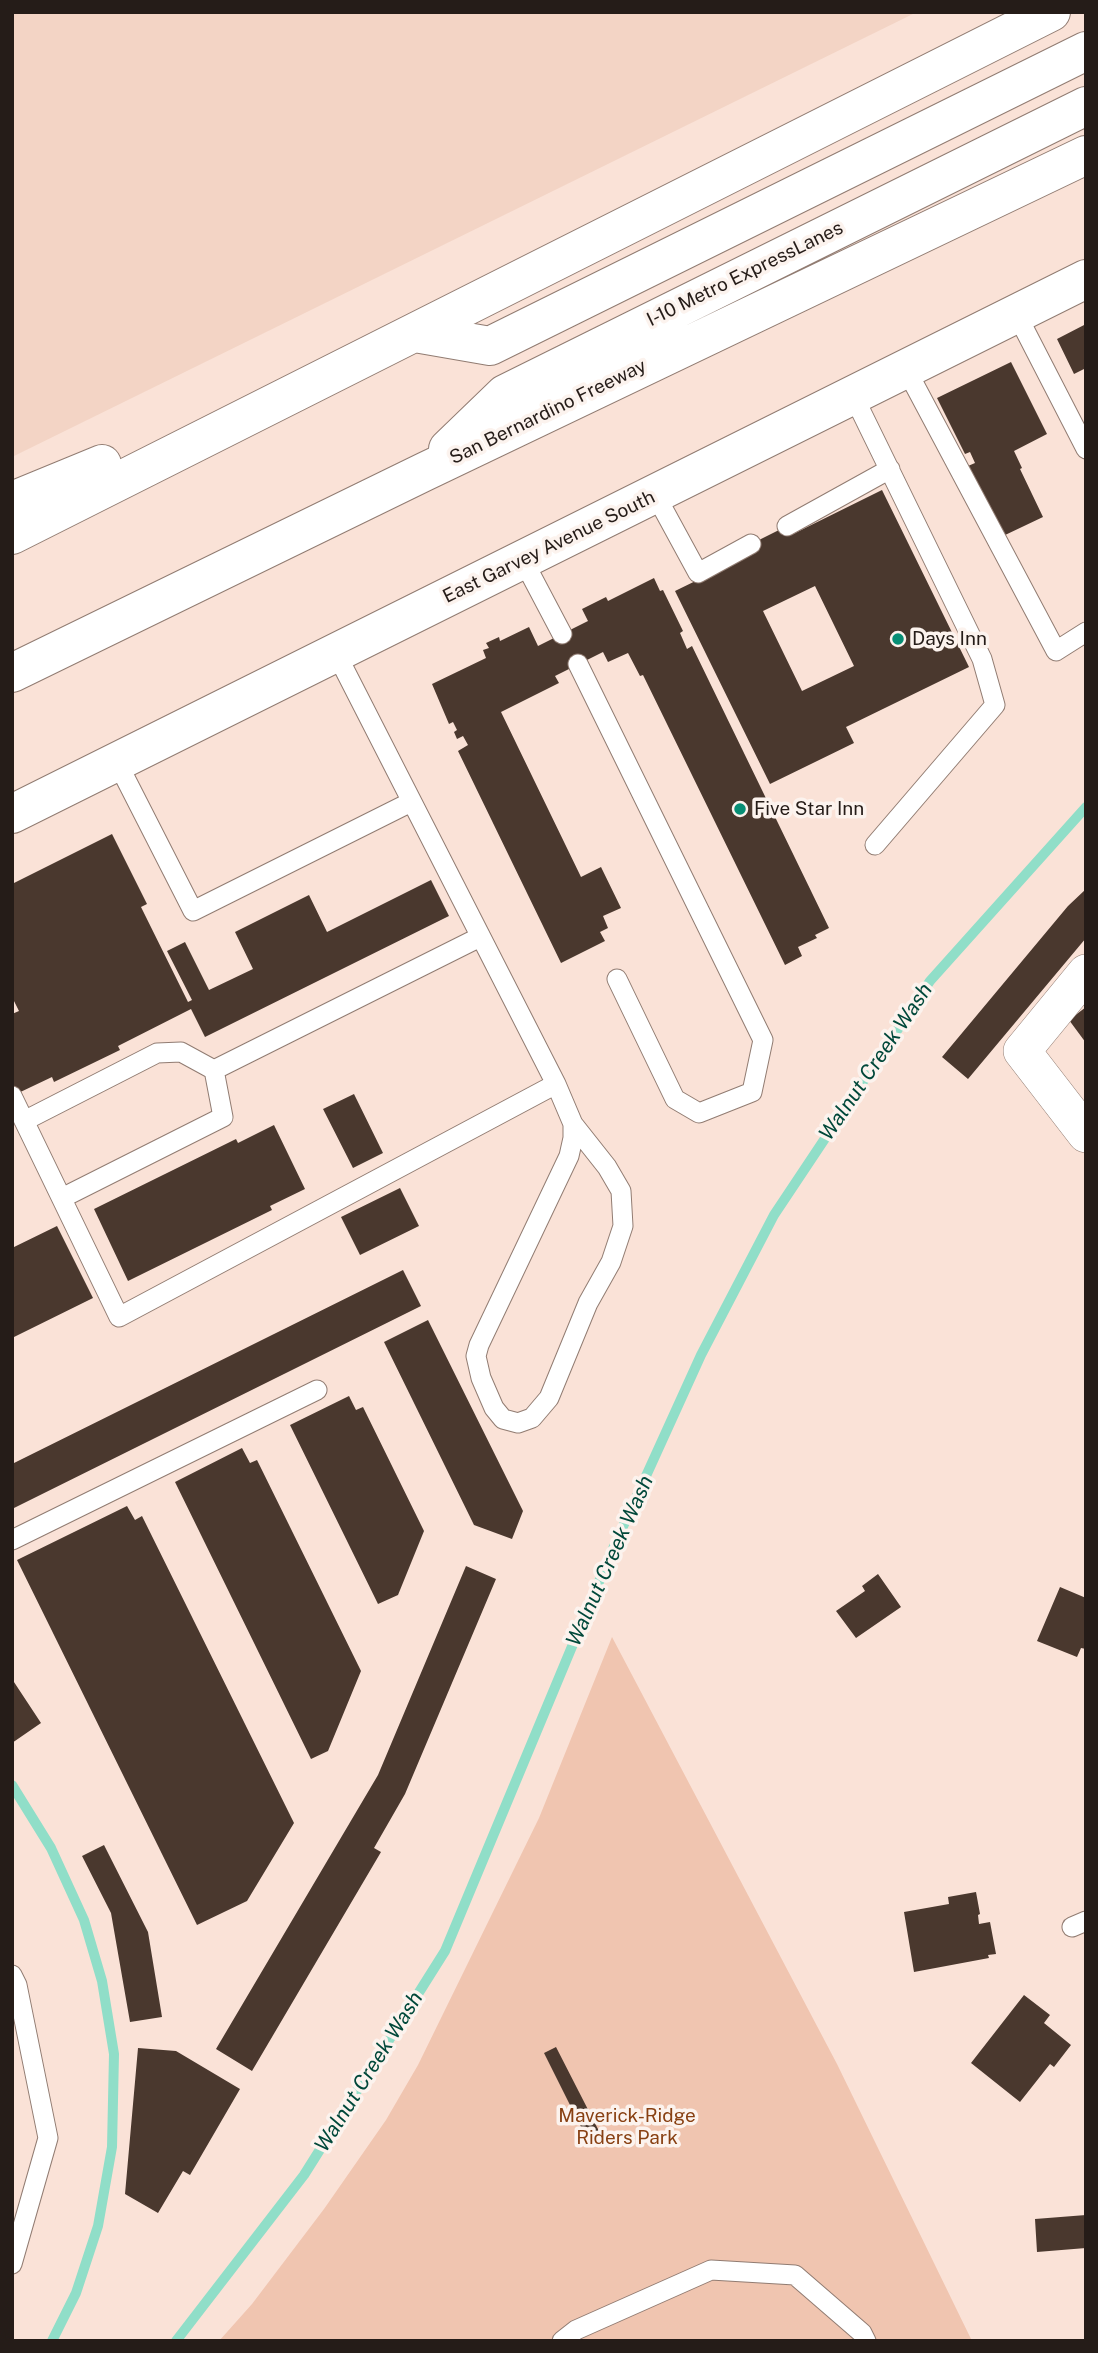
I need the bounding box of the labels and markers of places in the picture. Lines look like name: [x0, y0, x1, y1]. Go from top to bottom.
place label: Days Inn: [912, 628, 987, 650]
marker: Days Inn: [890, 631, 906, 647]
place label: Five Star Inn: [754, 798, 864, 820]
marker: Five Star Inn: [732, 801, 748, 817]

